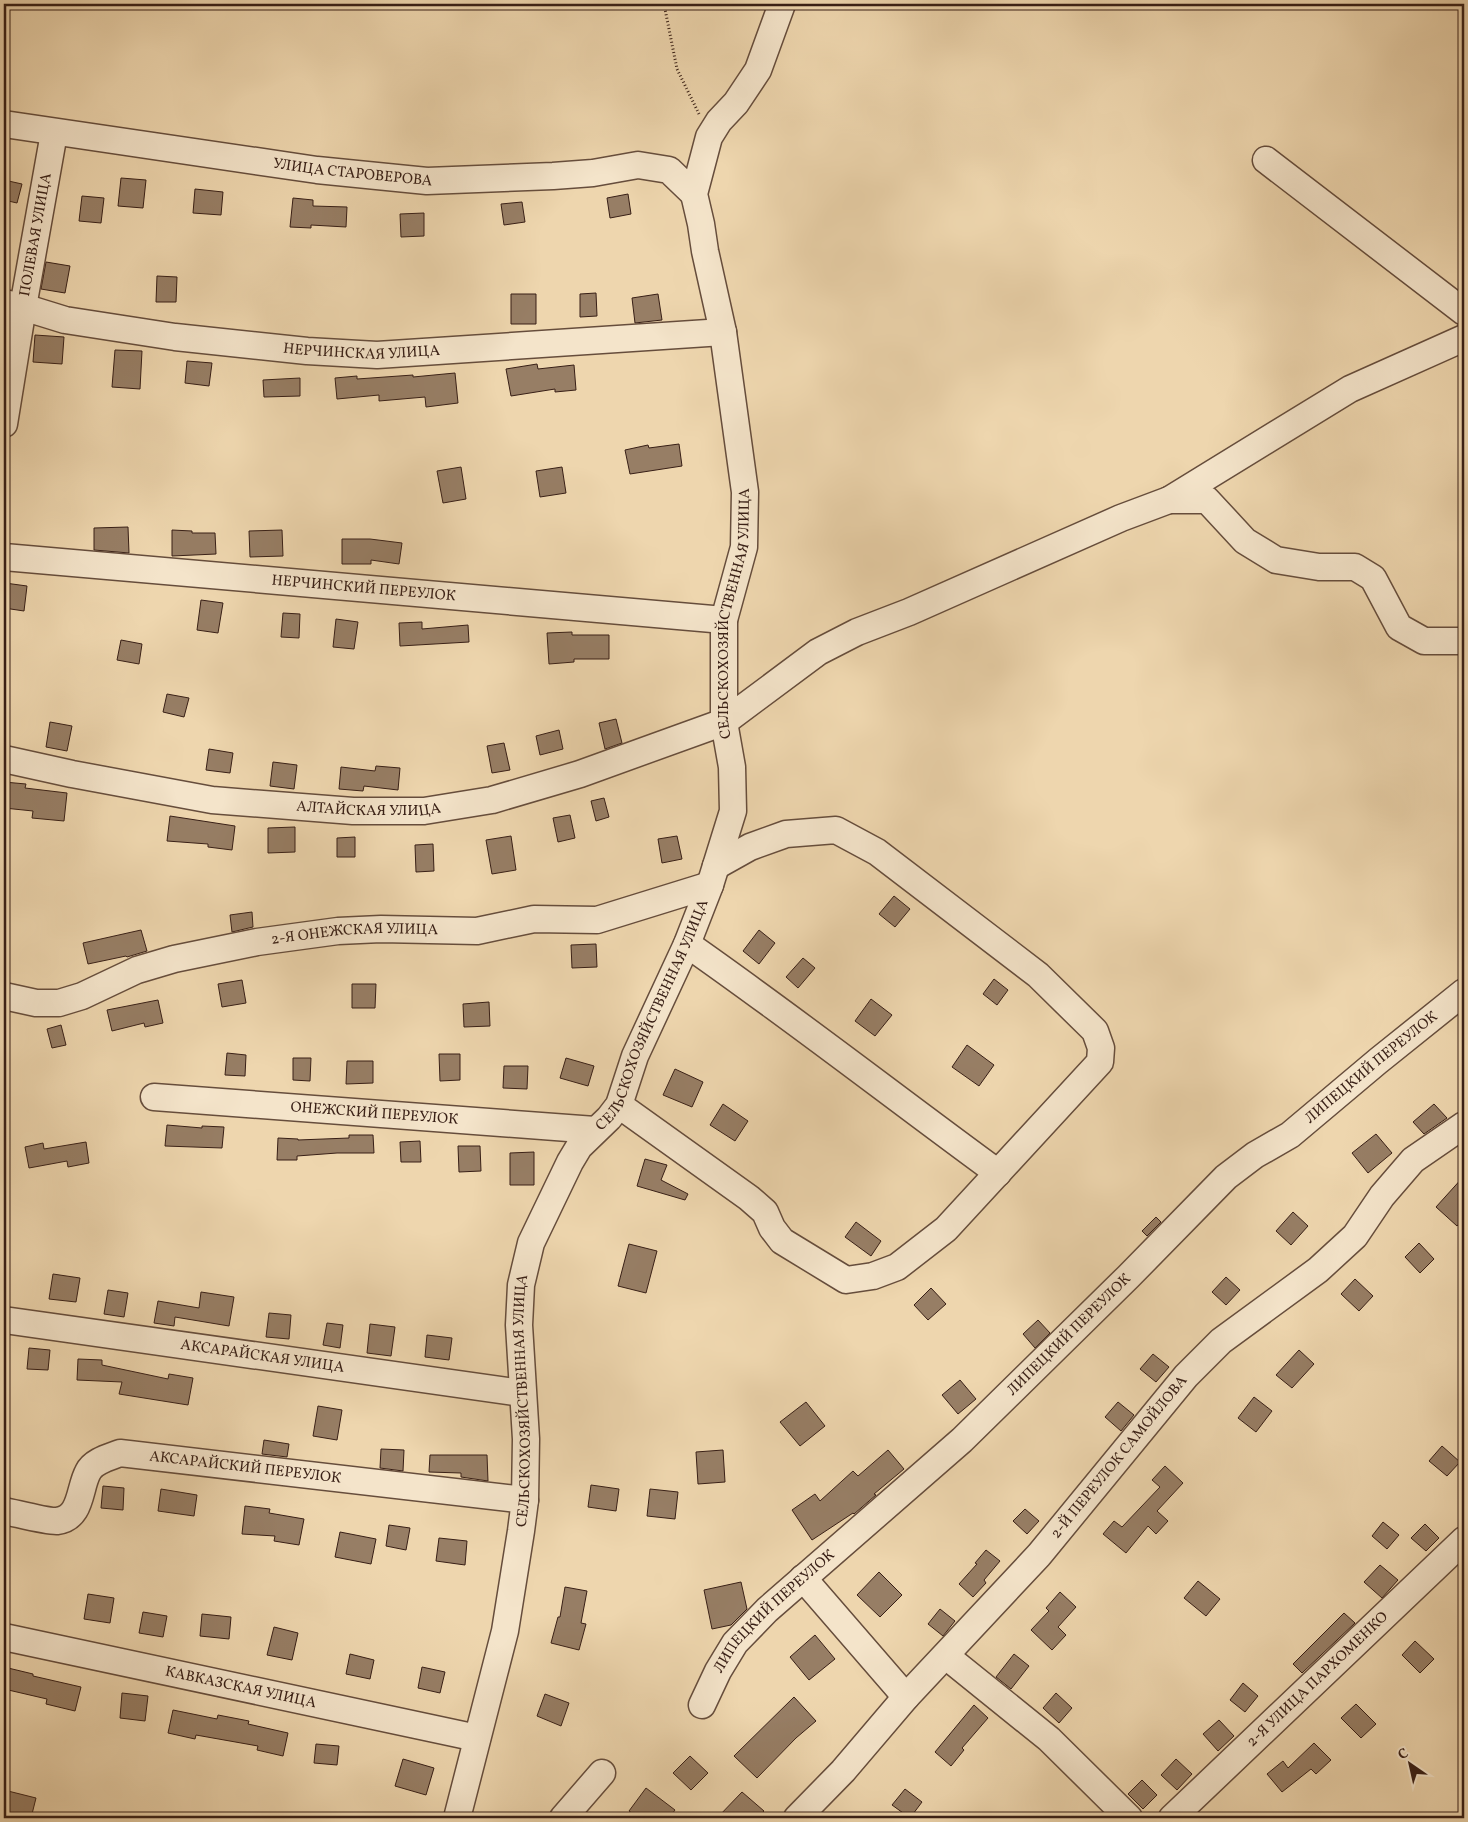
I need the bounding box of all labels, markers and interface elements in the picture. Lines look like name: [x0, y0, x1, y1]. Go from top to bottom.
street label: УЛИЦА СТАРОВЕРОВА: [271, 153, 434, 192]
street label: ПОЛЕВАЯ УЛИЦА: [15, 171, 57, 298]
street label: НЕРЧИНСКАЯ УЛИЦА: [282, 338, 441, 366]
street label: СЕЛЬСКОХОЗЯЙСТВЕННАЯ УЛИЦА: [713, 487, 756, 740]
street label: НЕРЧИНСКИЙ ПЕРЕУЛОК: [271, 570, 457, 607]
street label: АЛТАЙСКАЯ УЛИЦА: [295, 796, 443, 822]
street label: СЕЛЬСКОХОЗЯЙСТВЕННАЯ УЛИЦА: [591, 896, 714, 1136]
street label: 2-Я ОНЕЖСКАЯ УЛИЦА: [270, 918, 439, 950]
street label: ЛИПЕЦКИЙ ПЕРЕУЛОК: [1300, 1007, 1442, 1129]
street label: ОНЕЖСКИЙ ПЕРЕУЛОК: [290, 1097, 459, 1130]
street label: ЛИПЕЦКИЙ ПЕРЕУЛОК: [1002, 1269, 1136, 1401]
street label: СЕЛЬСКОХОЗЯЙСТВЕННАЯ УЛИЦА: [508, 1272, 537, 1528]
street label: АКСАРАЙСКАЯ УЛИЦА: [179, 1334, 346, 1378]
street label: 2-Й ПЕРЕУЛОК САМОЙЛОВА: [1046, 1371, 1193, 1543]
street label: АКСАРАЙСКИЙ ПЕРЕУЛОК: [148, 1446, 342, 1489]
street label: ЛИПЕЦКИЙ ПЕРЕУЛОК: [709, 1545, 839, 1677]
street label: 2-Я УЛИЦА ПАРХОМЕНКО: [1242, 1607, 1393, 1752]
street label: КАВКАЗСКАЯ УЛИЦА: [163, 1661, 319, 1714]
north arrow: [1386, 1740, 1436, 1790]
text: С: [1395, 1744, 1413, 1765]

